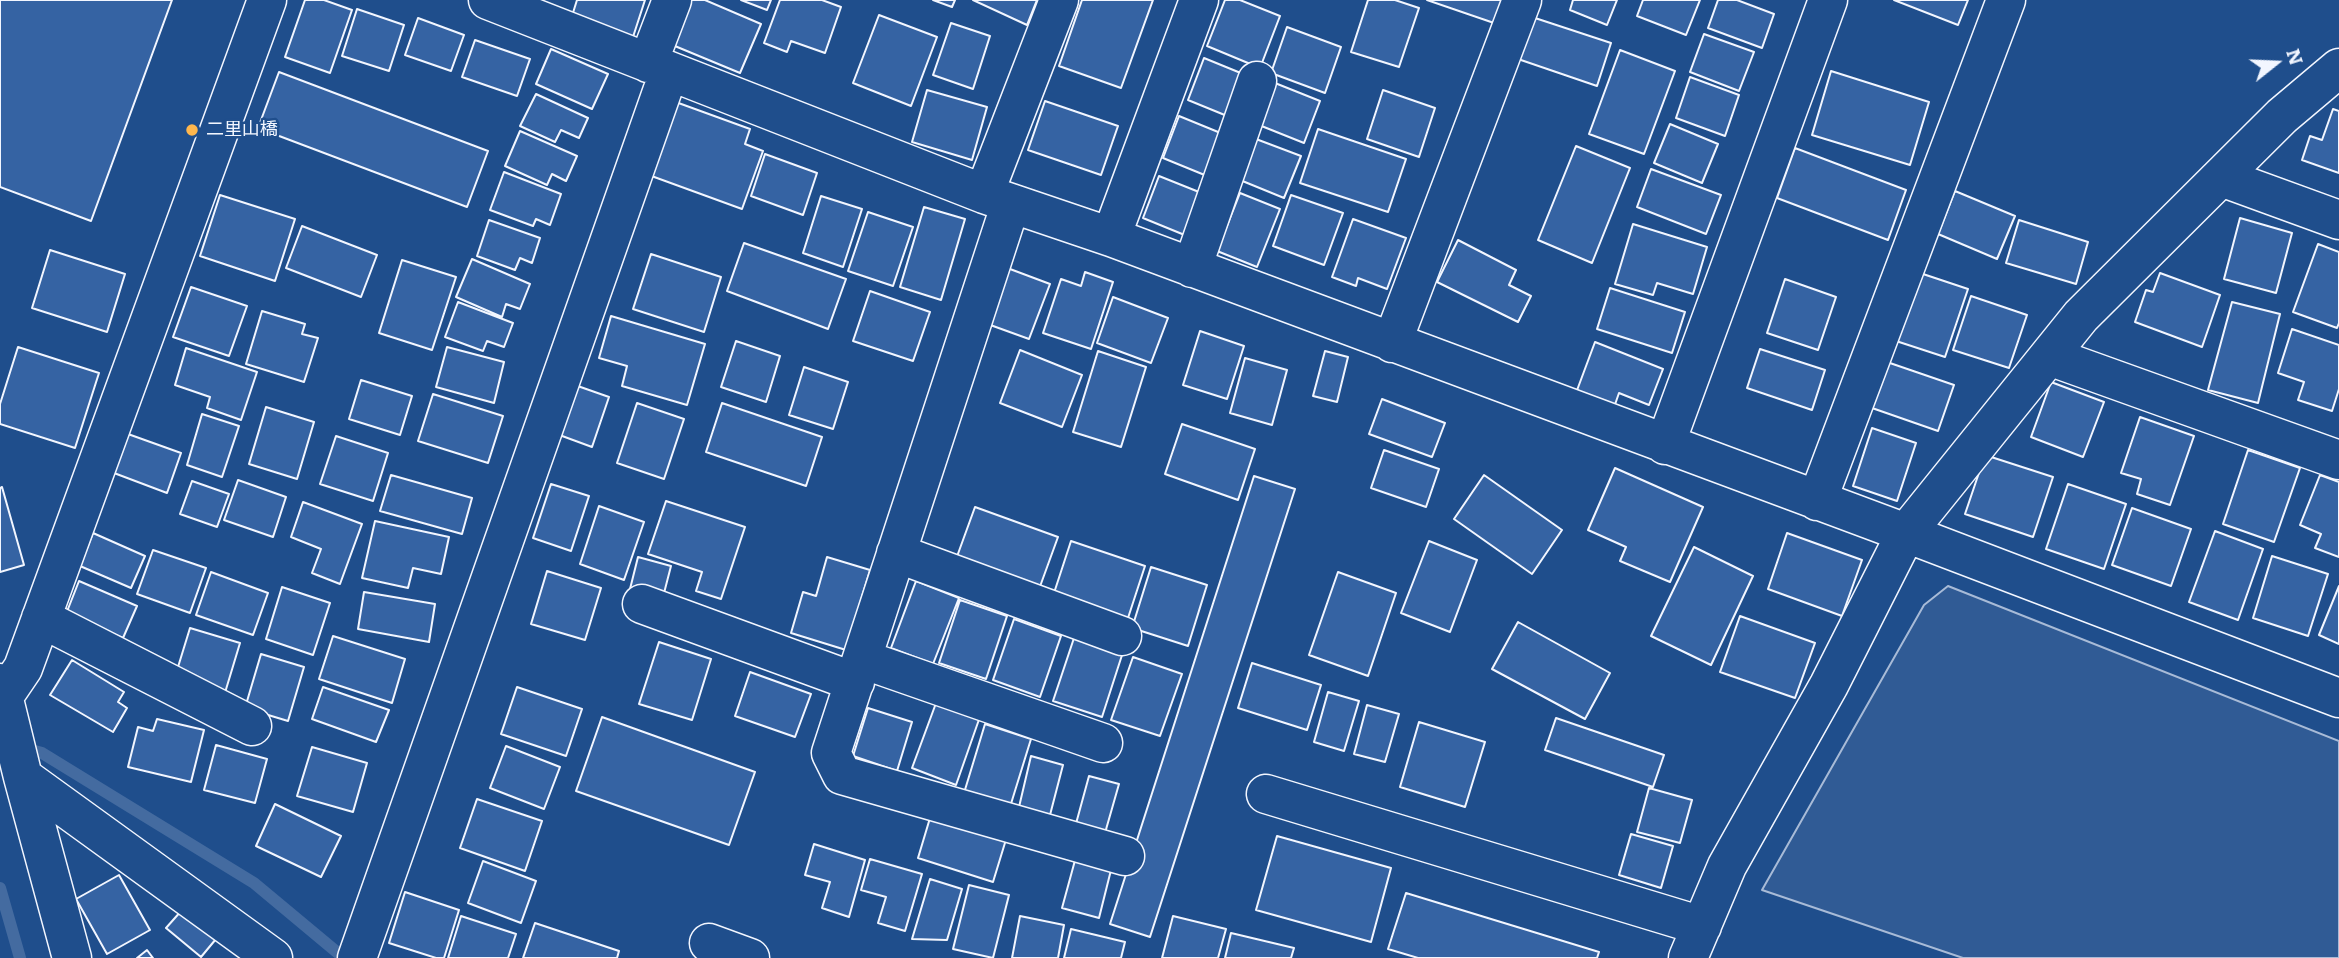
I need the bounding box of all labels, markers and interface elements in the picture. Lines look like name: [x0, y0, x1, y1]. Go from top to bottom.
north arrow: [2241, 28, 2311, 98]
text: N: [2280, 45, 2312, 68]
place label: 二里山橋: [206, 119, 278, 141]
marker: 二里山橋: [184, 122, 200, 138]

